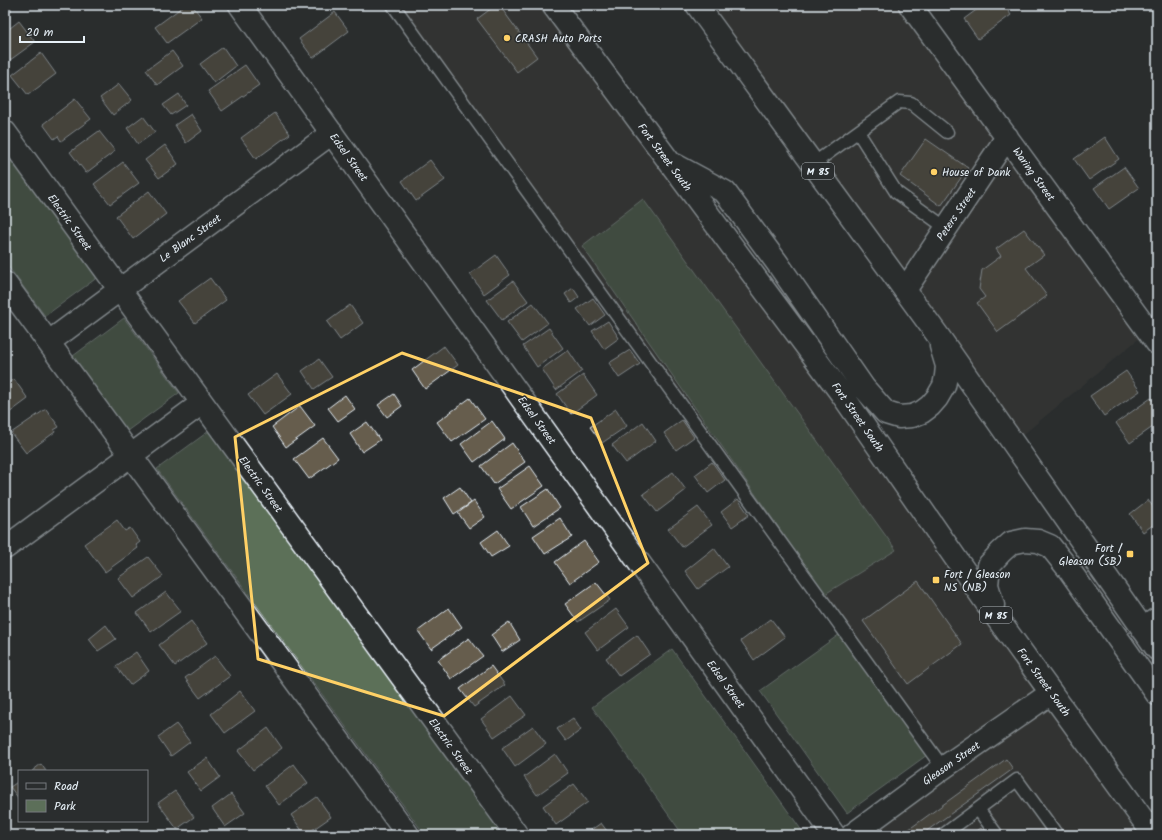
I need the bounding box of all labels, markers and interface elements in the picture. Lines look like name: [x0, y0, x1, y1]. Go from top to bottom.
scale bar: [20, 18, 84, 44]
text: 20 m: [26, 23, 54, 42]
place label: CRASH Auto Parts: [515, 30, 602, 48]
marker: CRASH Auto Parts: [502, 33, 512, 43]
street label: Fort Street South: [632, 120, 696, 196]
street label: Edsel Street: [324, 129, 373, 186]
street label: Waring Street: [1007, 144, 1060, 206]
road number: M 85: [802, 163, 834, 179]
place label: House of Dank: [942, 164, 1011, 182]
marker: House of Dank: [929, 167, 939, 177]
street label: Peters Street: [932, 184, 982, 245]
street label: Electric Street: [42, 190, 97, 255]
street label: Le Blanc Street: [156, 210, 226, 268]
street label: Fort Street South: [826, 379, 888, 456]
street label: Edsel Street: [512, 392, 561, 449]
street label: Electric Street: [233, 452, 288, 517]
place label: Fort / Gleason (SB): [1059, 540, 1123, 571]
marker: Fort / Gleason (SB): [1125, 549, 1135, 559]
place label: Fort / Gleason NS (NB): [944, 566, 1011, 597]
marker: Fort / Gleason NS (NB): [931, 575, 941, 585]
road number: M 85: [980, 607, 1012, 623]
street label: Fort Street South: [1012, 644, 1075, 721]
street label: Edsel Street: [701, 656, 750, 713]
street label: Electric Street: [423, 714, 478, 779]
street label: Gleason Street: [919, 737, 985, 791]
legend: [18, 770, 148, 822]
text: Road: [54, 777, 79, 796]
text: Park: [54, 797, 76, 816]

